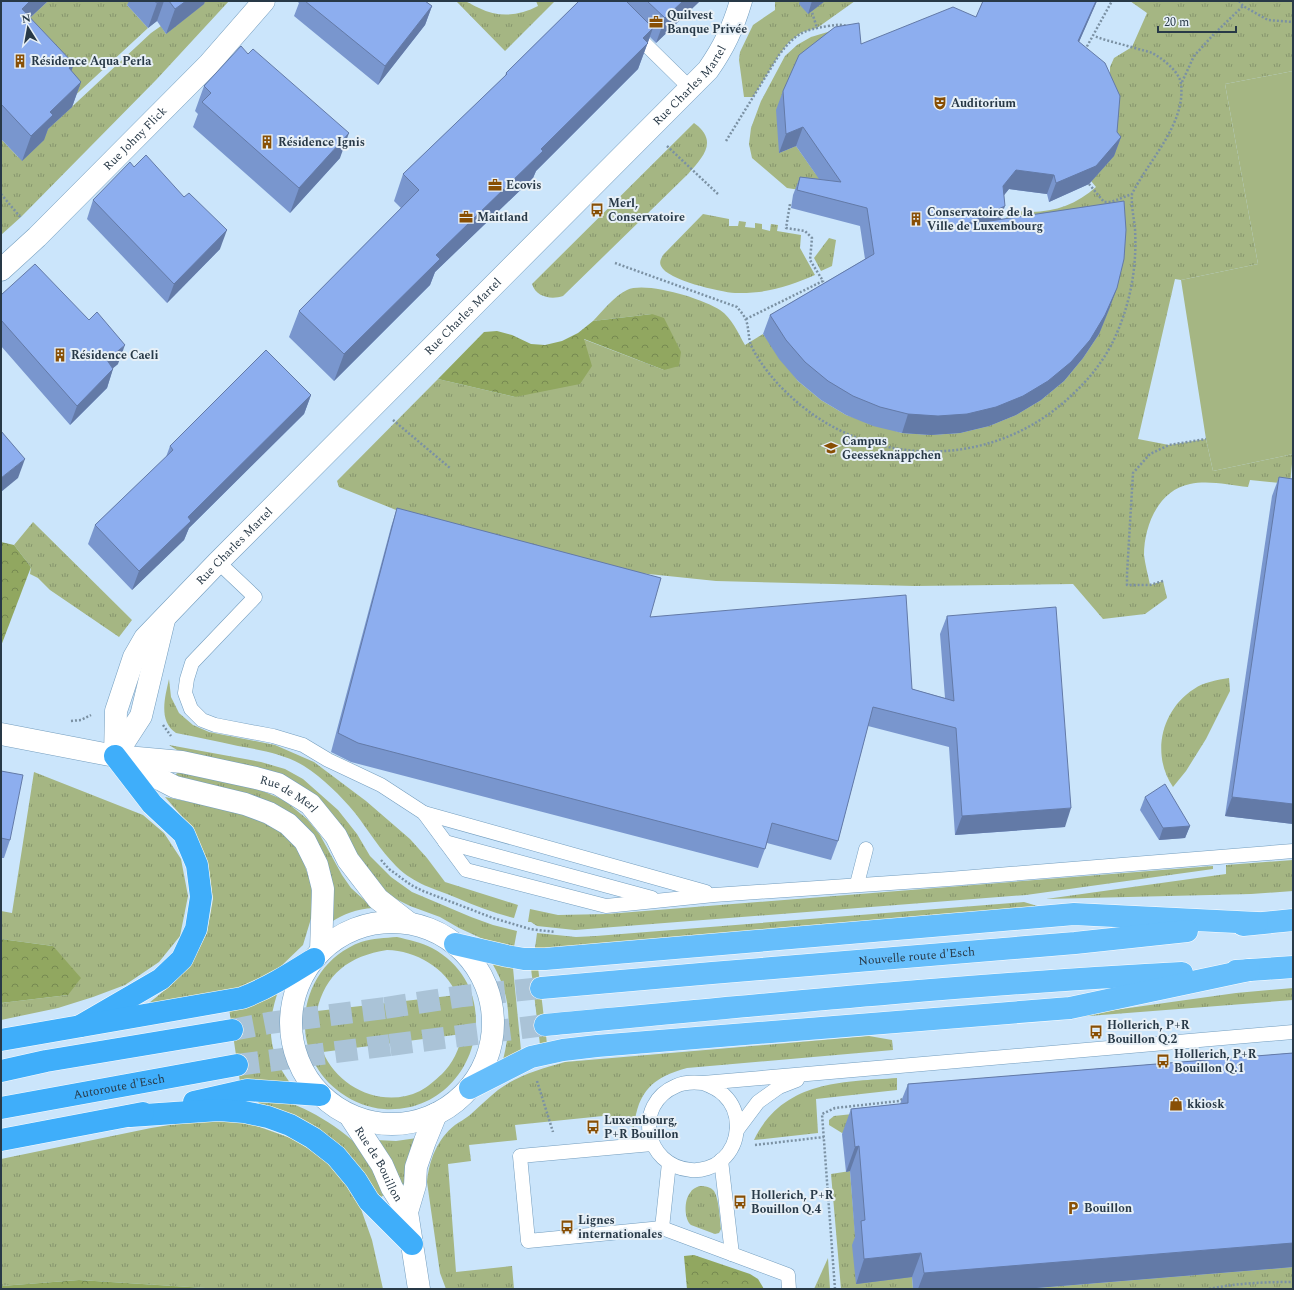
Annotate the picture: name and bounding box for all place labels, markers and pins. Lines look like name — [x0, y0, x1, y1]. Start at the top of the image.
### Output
place label: Quilvest Banque Privée — [667, 6, 747, 39]
office icon: Quilvest Banque Privée — [648, 14, 664, 30]
place label: Résidence Aqua Perla — [31, 52, 152, 71]
building icon: Résidence Aqua Perla — [12, 53, 28, 69]
place label: Auditorium — [951, 94, 1016, 113]
theatre icon: Auditorium — [932, 95, 948, 111]
place label: Résidence Ignis — [278, 133, 365, 152]
building icon: Résidence Ignis — [259, 134, 275, 150]
place label: Ecovis — [506, 176, 542, 195]
office icon: Ecovis — [487, 177, 503, 193]
place label: Merl, Conservatoire — [608, 194, 685, 227]
bus stop icon: Merl, Conservatoire — [589, 202, 605, 218]
place label: Conservatoire de la Ville de Luxembourg — [927, 203, 1043, 236]
place label: Maitland — [477, 208, 528, 227]
office icon: Maitland — [458, 209, 474, 225]
building icon: Conservatoire de la Ville de Luxembourg — [908, 211, 924, 227]
place label: Résidence Caeli — [71, 346, 158, 365]
building icon: Résidence Caeli — [52, 347, 68, 363]
place label: Campus Geesseknäppchen — [842, 432, 942, 465]
school or university icon: Campus Geesseknäppchen — [823, 440, 839, 456]
place label: Hollerich, P+R Bouillon Q.2 — [1107, 1016, 1190, 1049]
bus stop icon: Hollerich, P+R Bouillon Q.2 — [1088, 1024, 1104, 1040]
place label: Hollerich, P+R Bouillon Q.1 — [1174, 1045, 1257, 1078]
bus stop icon: Hollerich, P+R Bouillon Q.1 — [1155, 1053, 1171, 1069]
place label: kkiosk — [1187, 1095, 1225, 1114]
shop icon: kkiosk — [1168, 1096, 1184, 1112]
place label: Luxembourg, P+R Bouillon — [604, 1111, 679, 1144]
bus stop icon: Luxembourg, P+R Bouillon — [585, 1119, 601, 1135]
place label: Hollerich, P+R Bouillon Q.4 — [751, 1186, 834, 1219]
bus stop icon: Hollerich, P+R Bouillon Q.4 — [732, 1194, 748, 1210]
place label: Bouillon — [1084, 1199, 1133, 1218]
parking icon: Bouillon — [1065, 1200, 1081, 1216]
place label: Lignes internationales — [578, 1211, 662, 1244]
bus stop icon: Lignes internationales — [559, 1219, 575, 1235]

